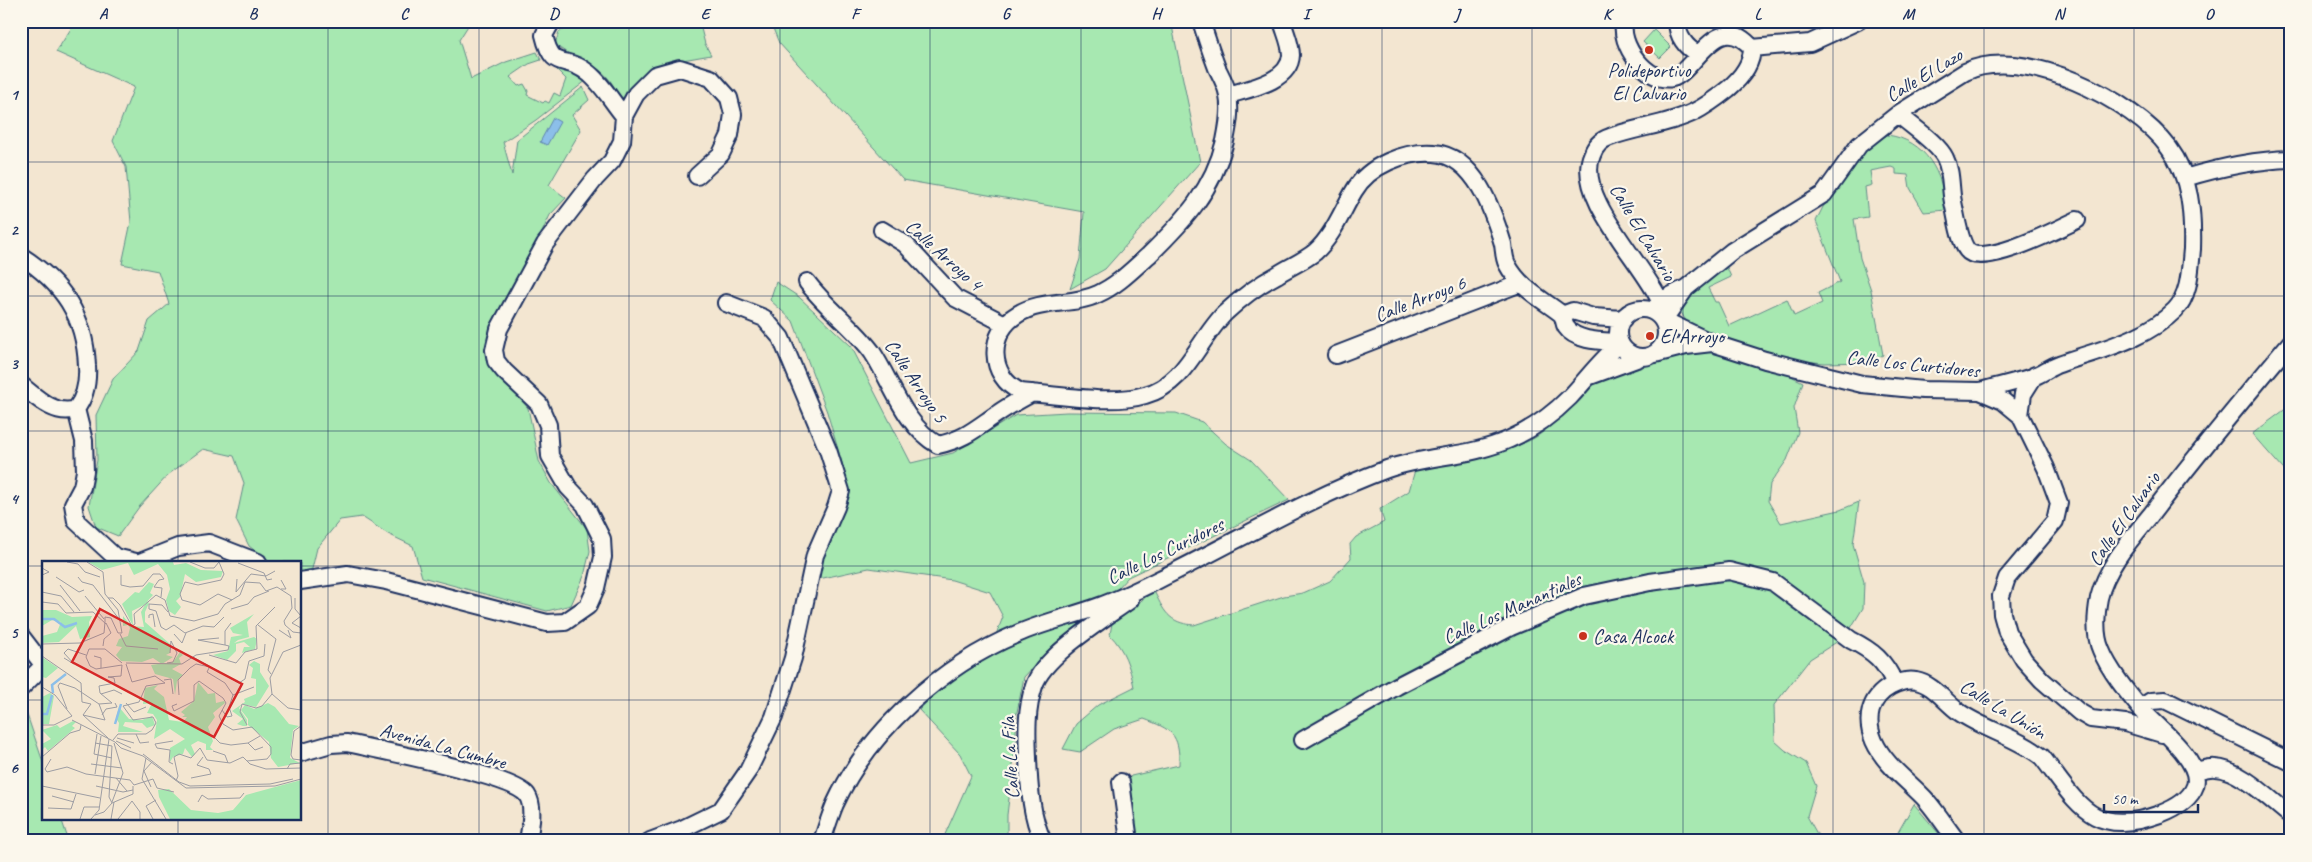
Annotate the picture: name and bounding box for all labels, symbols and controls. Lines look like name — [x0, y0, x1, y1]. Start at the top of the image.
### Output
text: A — [99, 4, 109, 24]
text: B — [249, 4, 259, 24]
text: C — [400, 4, 410, 24]
text: D — [549, 4, 560, 24]
text: E — [701, 4, 712, 24]
text: F — [851, 4, 862, 24]
text: G — [1002, 4, 1012, 24]
text: H — [1151, 4, 1163, 24]
text: I — [1303, 4, 1313, 24]
text: J — [1453, 4, 1462, 24]
text: K — [1603, 4, 1615, 24]
text: L — [1755, 4, 1763, 24]
text: M — [1902, 4, 1916, 24]
text: N — [2054, 4, 2067, 24]
text: O — [2205, 4, 2215, 24]
street label: Calle El Lazo — [1881, 42, 1968, 108]
marker: Polideportivo El Calvario — [1643, 44, 1655, 56]
place label: Polideportivo El Calvario — [1607, 58, 1691, 106]
text: 1 — [10, 85, 19, 105]
street label: Calle El Calvario — [1604, 179, 1682, 286]
street label: Calle Arroyo 4 — [900, 214, 989, 298]
text: 2 — [10, 220, 19, 240]
street label: Calle Arroyo 6 — [1371, 270, 1470, 328]
place label: El Arroyo — [1660, 324, 1726, 349]
marker: El Arroyo — [1644, 330, 1656, 342]
street label: Calle Arroyo 5 — [879, 334, 954, 428]
street label: Calle Los Curtidores — [1845, 345, 1983, 384]
text: 3 — [10, 354, 19, 374]
street label: Calle El Calvario — [2082, 466, 2166, 571]
text: 4 — [10, 489, 19, 509]
street label: Calle Los Curidores — [1102, 511, 1229, 590]
inset map — [42, 561, 301, 820]
street label: Calle Los Manantiales — [1439, 565, 1587, 650]
text: 5 — [11, 623, 20, 643]
place label: Casa Alcock — [1593, 624, 1675, 649]
marker: Casa Alcock — [1577, 630, 1589, 642]
street label: Calle La Unión — [1955, 673, 2052, 745]
street label: Calle La Fila — [995, 714, 1025, 800]
street label: Avenida La Cumbre — [377, 717, 510, 775]
text: 6 — [10, 758, 19, 778]
scale bar — [2104, 782, 2198, 814]
text: 50 m — [2112, 790, 2139, 809]

